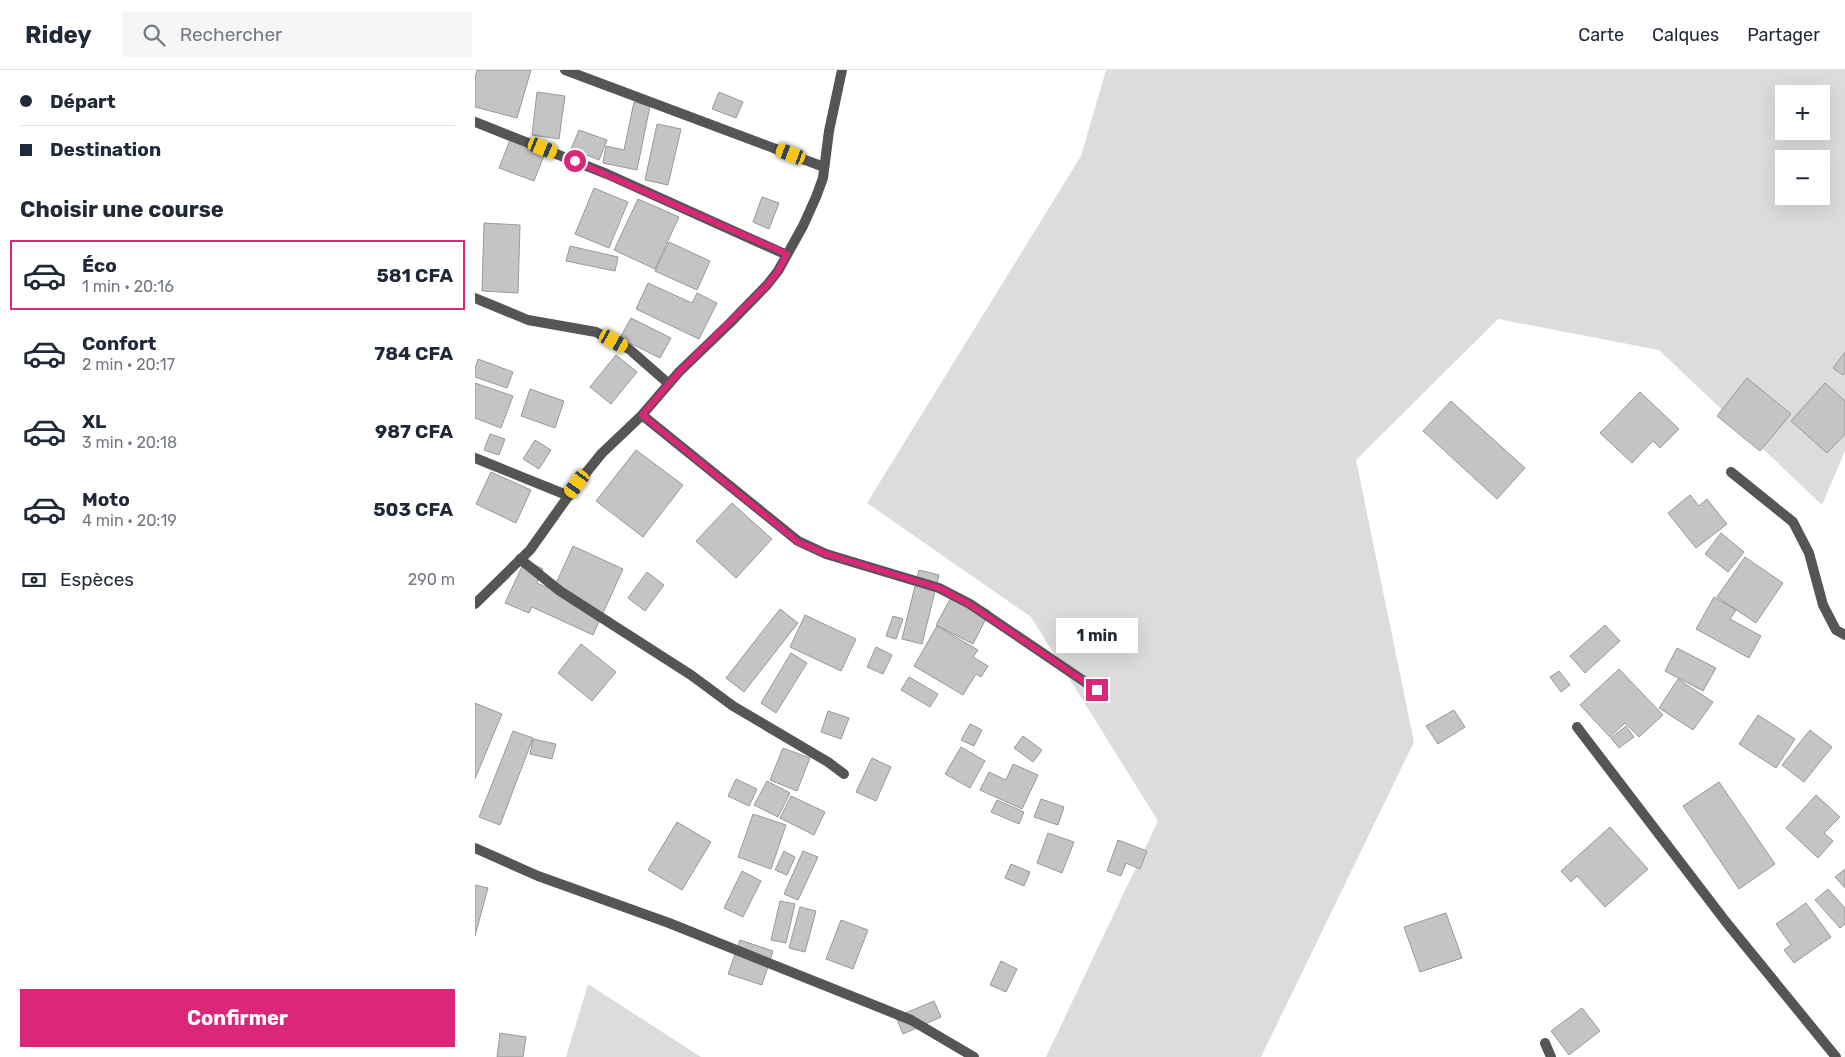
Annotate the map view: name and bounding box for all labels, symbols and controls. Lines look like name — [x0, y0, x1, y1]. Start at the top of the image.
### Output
search box — [122, 12, 472, 57]
text: Ridey — [25, 21, 92, 49]
icon: search — [140, 21, 168, 49]
text: Rechercher — [180, 23, 282, 46]
text: Carte — [1578, 24, 1624, 46]
text: Calques — [1652, 24, 1719, 46]
text: Partager — [1747, 24, 1820, 46]
map controls — [1775, 85, 1830, 205]
button: + — [1775, 85, 1830, 140]
text: Départ — [50, 90, 116, 113]
car — [526, 135, 559, 161]
text: Destination — [50, 138, 161, 161]
car — [774, 142, 807, 166]
route start — [564, 150, 586, 172]
button: − — [1775, 150, 1830, 205]
text: Choisir une course — [20, 196, 224, 223]
icon: car — [22, 253, 67, 298]
text: Éco — [82, 254, 117, 277]
text: 581 CFA — [376, 264, 453, 287]
text: 1 min · 20:16 — [82, 277, 174, 296]
car — [597, 327, 630, 355]
icon: car — [22, 331, 67, 376]
text: Confort — [82, 332, 156, 355]
text: 784 CFA — [374, 342, 453, 365]
text: 2 min · 20:17 — [82, 355, 175, 374]
icon: car — [22, 409, 67, 454]
text: XL — [82, 410, 106, 433]
text: 987 CFA — [375, 420, 453, 443]
text: 3 min · 20:18 — [82, 433, 177, 452]
car — [562, 467, 591, 501]
icon: car — [22, 487, 67, 532]
text: Moto — [82, 488, 130, 511]
text: 503 CFA — [373, 498, 453, 521]
text: 4 min · 20:19 — [82, 511, 177, 530]
icon: cash — [20, 566, 48, 594]
text: Espèces — [60, 568, 134, 591]
text: 290 m — [408, 570, 455, 589]
callout: 1 min — [1056, 618, 1138, 652]
text: 1 min — [1077, 626, 1117, 645]
route end — [1086, 679, 1108, 701]
button: Confirmer — [20, 989, 455, 1047]

